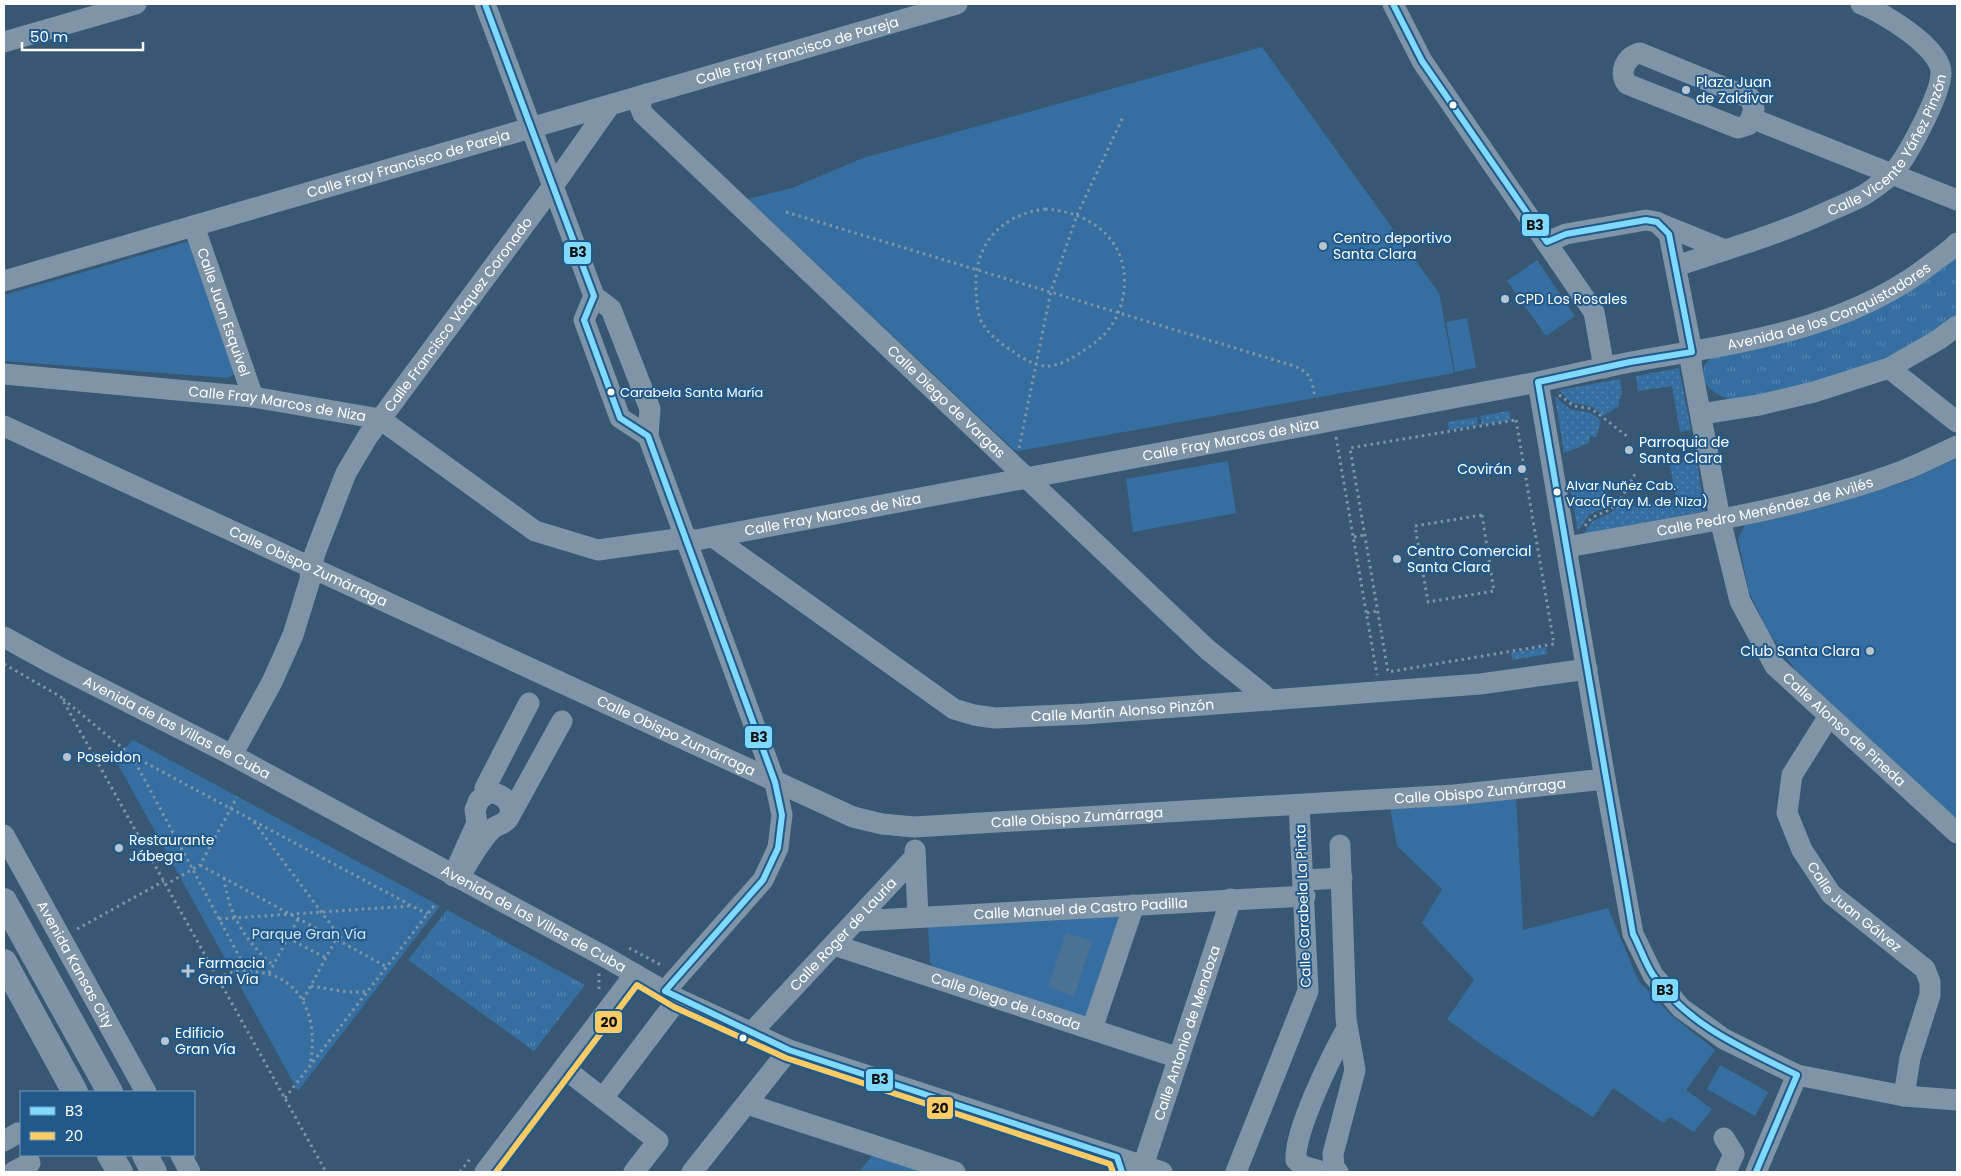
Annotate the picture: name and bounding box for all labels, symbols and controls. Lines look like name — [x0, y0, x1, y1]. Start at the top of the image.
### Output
street label: Calle Fray Francisco de Pareja — [693, 11, 901, 89]
scale bar — [22, 20, 144, 52]
text: 50 m — [30, 26, 68, 47]
place label: Plaza Juan de Zaldívar — [1696, 72, 1774, 108]
street label: Calle Vicente Yáñez Pinzón — [1824, 72, 1951, 221]
marker: Plaza Juan de Zaldívar — [1680, 84, 1692, 96]
unlabelled marker — [1448, 100, 1458, 110]
street label: Calle Fray Francisco de Pareja — [304, 125, 512, 202]
street label: Calle Francisco Váquez Coronado — [379, 213, 537, 416]
line badge: B3 — [1521, 213, 1550, 237]
text: B3 — [1526, 215, 1544, 235]
place label: Centro deportivo Santa Clara — [1333, 228, 1452, 264]
marker: Centro deportivo Santa Clara — [1317, 240, 1329, 252]
line badge: B3 — [563, 241, 592, 265]
text: B3 — [569, 242, 587, 262]
street label: Calle Juan Esquivel — [192, 245, 255, 379]
street label: Avenida de los Conquistadores — [1725, 258, 1935, 355]
place label: CPD Los Rosales — [1515, 289, 1627, 309]
marker: CPD Los Rosales — [1499, 293, 1511, 305]
street label: Calle Diego de Vargas — [883, 341, 1010, 463]
street label: Calle Fray Marcos de Niza — [188, 381, 368, 426]
place label: Carabela Santa María — [620, 383, 763, 402]
marker: Carabela Santa María — [606, 387, 616, 397]
street label: Calle Fray Marcos de Niza — [1141, 413, 1321, 466]
place label: Parroquia de Santa Clara — [1639, 432, 1730, 468]
marker: Parroquia de Santa Clara — [1623, 444, 1635, 456]
place label: Covirán — [1457, 459, 1512, 479]
marker: Covirán — [1516, 463, 1528, 475]
street label: Calle Pedro Menéndez de Avilés — [1655, 472, 1876, 541]
place label: Alvar Nuñez Cab. Vaca(Fray M. de Niza) — [1566, 476, 1708, 511]
marker: Alvar Nuñez Cab. Vaca(Fray M. de Niza) — [1552, 487, 1562, 497]
street label: Calle Fray Marcos de Niza — [743, 488, 923, 541]
street label: Calle Obispo Zumárraga — [226, 521, 391, 611]
place label: Centro Comercial Santa Clara — [1407, 541, 1531, 577]
marker: Centro Comercial Santa Clara — [1391, 553, 1403, 565]
place label: Club Santa Clara — [1740, 641, 1860, 661]
marker: Club Santa Clara — [1864, 645, 1876, 657]
street label: Calle Alonso de Pineda — [1778, 668, 1910, 791]
street label: Avenida de las Villas de Cuba — [80, 671, 274, 784]
street label: Calle Obispo Zumárraga — [594, 690, 759, 781]
street label: Calle Martín Alonso Pinzón — [1031, 694, 1215, 726]
line badge: B3 — [744, 725, 773, 749]
text: B3 — [750, 727, 768, 747]
place label: Poseidon — [77, 747, 141, 767]
marker: Poseidon — [61, 751, 73, 763]
street label: Calle Obispo Zumárraga — [1394, 773, 1567, 809]
street label: Calle Obispo Zumárraga — [990, 802, 1164, 832]
street label: Calle Carabela La Pinta — [1290, 824, 1316, 988]
place label: Restaurante Jábega — [129, 830, 215, 866]
marker: Restaurante Jábega — [113, 842, 125, 854]
street label: Calle Juan Gálvez — [1802, 858, 1906, 957]
street label: Avenida de las Villas de Cuba — [438, 860, 630, 977]
street label: Calle Roger de Lauria — [785, 873, 901, 995]
street label: Calle Manuel de Castro Padilla — [973, 893, 1188, 924]
street label: Avenida Kansas City — [32, 897, 119, 1032]
park label: Parque Gran Vía — [252, 924, 366, 944]
street label: Calle Antonio de Mendoza — [1149, 943, 1225, 1123]
place label: Farmacia Gran Vía — [198, 953, 265, 989]
marker: Farmacia Gran Vía — [182, 965, 194, 977]
street label: Calle Diego de Losada — [929, 967, 1083, 1035]
line badge: B3 — [1651, 978, 1679, 1002]
text: B3 — [1656, 980, 1674, 1000]
line badge: 20 — [594, 1010, 623, 1034]
text: 20 — [600, 1012, 618, 1032]
place label: Edificio Gran Vía — [175, 1023, 236, 1059]
unlabelled marker — [738, 1033, 748, 1043]
marker: Edificio Gran Vía — [159, 1035, 171, 1047]
line badge: B3 — [865, 1068, 894, 1092]
text: B3 — [871, 1069, 889, 1089]
legend — [20, 1091, 195, 1156]
line badge: 20 — [926, 1096, 954, 1120]
text: 20 — [931, 1098, 949, 1118]
text: B3 — [65, 1100, 83, 1121]
text: 20 — [65, 1125, 83, 1146]

